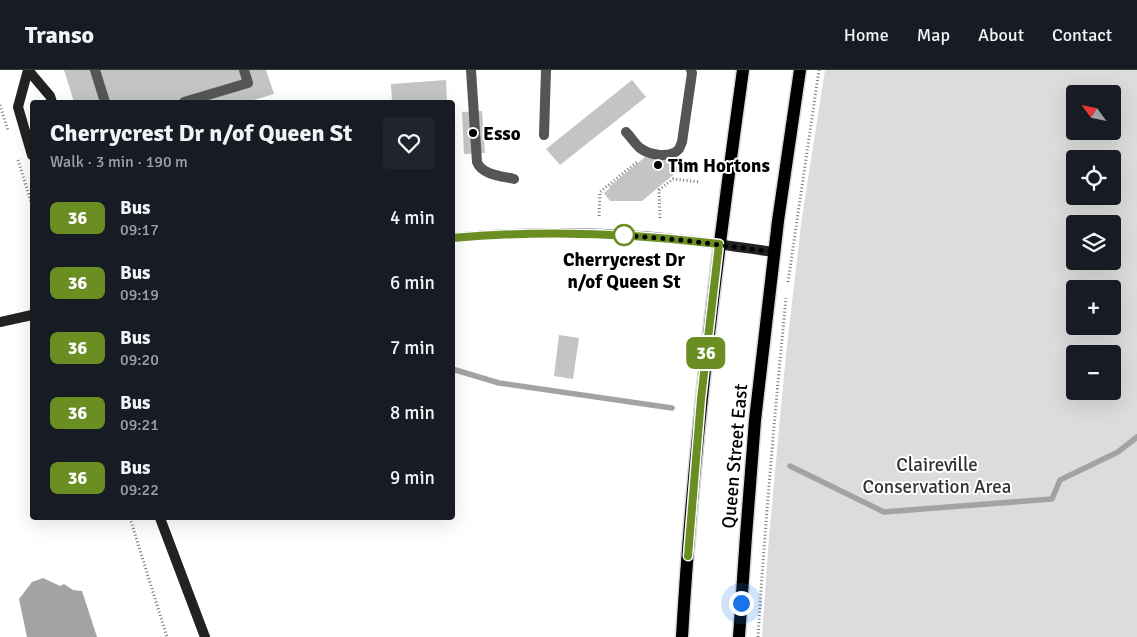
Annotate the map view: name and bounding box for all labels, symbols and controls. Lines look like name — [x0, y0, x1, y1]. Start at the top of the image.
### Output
text: Transo — [25, 20, 94, 50]
text: Home — [844, 24, 889, 46]
text: Map — [917, 24, 950, 46]
text: About — [978, 24, 1024, 46]
text: Contact — [1052, 24, 1112, 46]
north arrow — [1066, 85, 1121, 140]
map controls — [1066, 85, 1121, 400]
button: heart — [383, 117, 435, 169]
text: Cherrycrest Dr n/of Queen St — [50, 118, 352, 148]
place label: Esso — [483, 122, 521, 146]
marker: Esso — [467, 127, 479, 139]
button: locate — [1066, 150, 1121, 205]
text: Walk · 3 min · 190 m — [50, 152, 188, 172]
place label: Tim Hortons — [668, 154, 770, 178]
marker: Tim Hortons — [652, 159, 664, 171]
text: Bus — [120, 196, 151, 220]
text: 4 min — [390, 206, 435, 230]
text: 36 — [68, 207, 87, 229]
button: layers — [1066, 215, 1121, 270]
text: 09:17 — [120, 220, 159, 240]
marker: Cherrycrest Dr n/of Queen St — [613, 224, 635, 246]
place label: Cherrycrest Dr n/of Queen St — [563, 248, 685, 294]
text: Bus — [120, 261, 151, 285]
text: 6 min — [390, 271, 435, 295]
text: 36 — [68, 272, 87, 294]
button: + — [1066, 280, 1121, 335]
text: 09:19 — [120, 285, 159, 305]
text: Bus — [120, 326, 151, 350]
text: 7 min — [390, 336, 435, 360]
text: 36 — [68, 337, 87, 359]
line badge: 36 — [684, 337, 728, 369]
text: 36 — [696, 342, 716, 364]
button: − — [1066, 345, 1121, 400]
text: 09:20 — [120, 350, 159, 370]
street label: Queen Street East — [717, 382, 753, 529]
text: Bus — [120, 391, 151, 415]
text: 8 min — [390, 401, 435, 425]
text: 36 — [68, 402, 87, 424]
text: 09:21 — [120, 415, 159, 435]
park label: Claireville Conservation Area — [863, 453, 1011, 499]
text: Bus — [120, 456, 151, 480]
text: 9 min — [390, 466, 435, 490]
text: 36 — [68, 467, 87, 489]
text: 09:22 — [120, 480, 159, 500]
your location — [729, 591, 754, 616]

